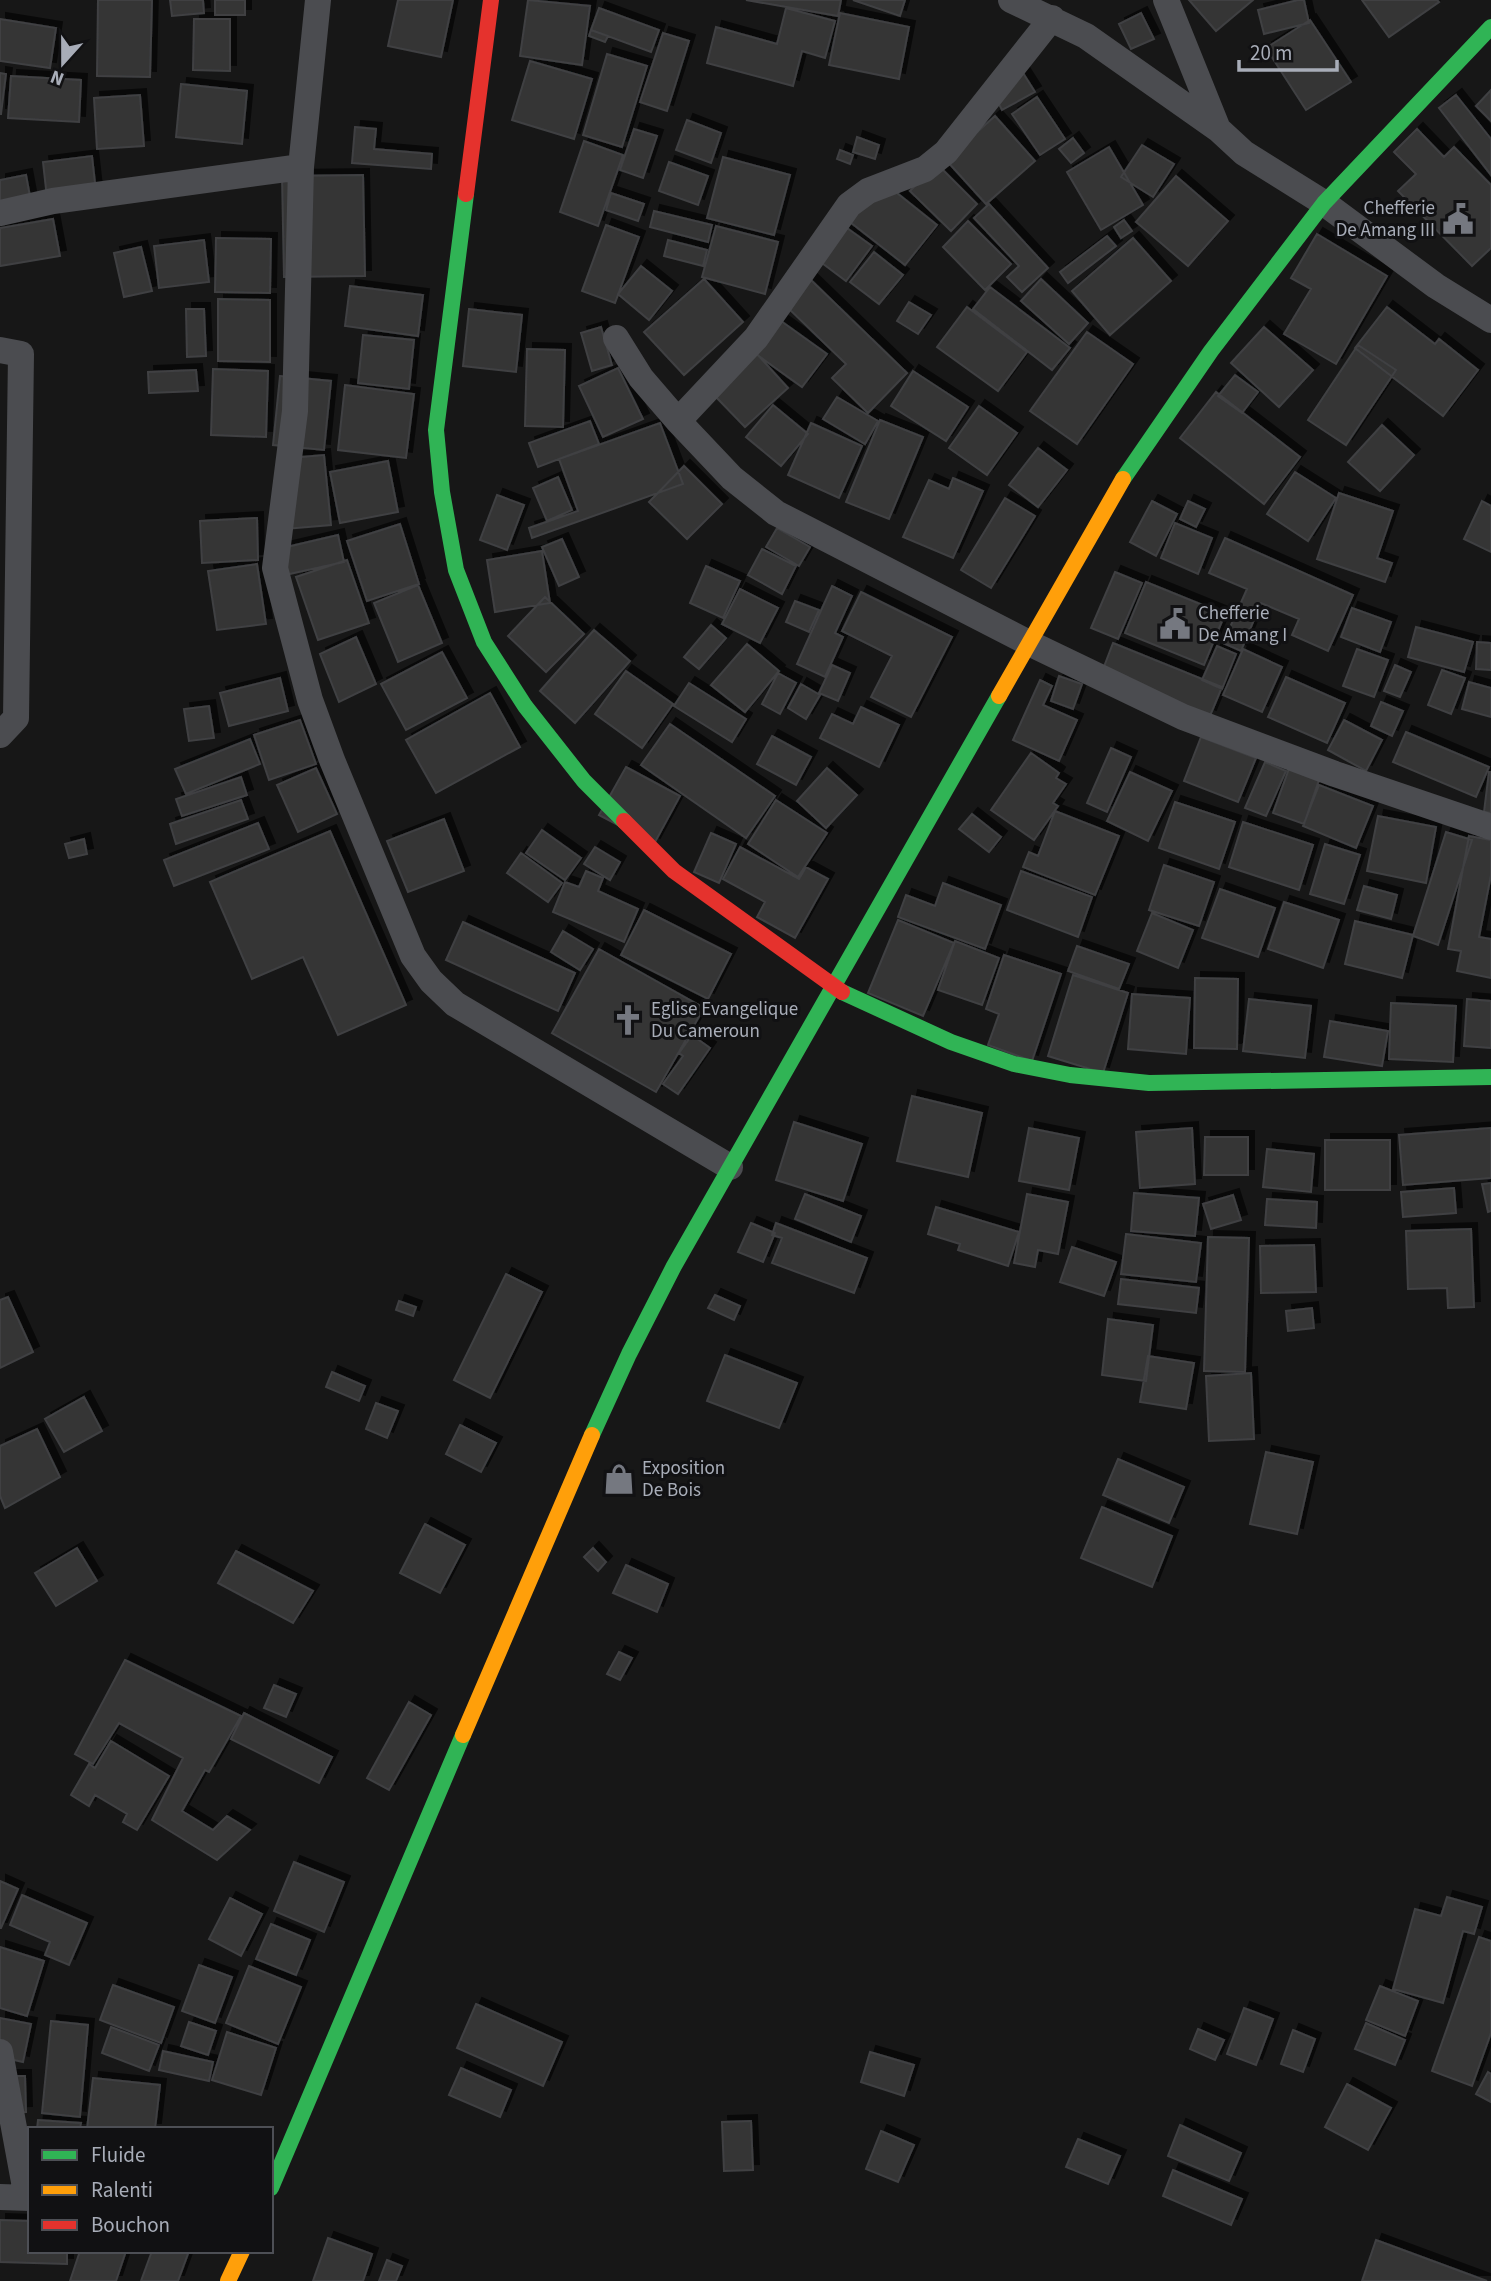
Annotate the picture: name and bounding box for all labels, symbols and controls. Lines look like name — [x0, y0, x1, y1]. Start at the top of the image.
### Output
north arrow — [28, 28, 98, 98]
scale bar — [1239, 28, 1337, 72]
text: 20 m — [1250, 38, 1292, 68]
text: N — [47, 63, 68, 92]
place label: Chefferie De Amang III — [1336, 195, 1435, 244]
public building icon: Chefferie De Amang III — [1441, 202, 1475, 236]
place label: Chefferie De Amang I — [1198, 600, 1287, 649]
public building icon: Chefferie De Amang I — [1158, 607, 1192, 641]
place label: Eglise Evangelique Du Cameroun — [651, 996, 798, 1045]
church icon: Eglise Evangelique Du Cameroun — [611, 1003, 645, 1037]
place label: Exposition De Bois — [642, 1455, 725, 1504]
shop icon: Exposition De Bois — [602, 1462, 636, 1496]
legend — [28, 2127, 273, 2253]
text: Fluide — [91, 2140, 145, 2170]
text: Ralenti — [91, 2175, 153, 2205]
text: Bouchon — [91, 2210, 170, 2240]

